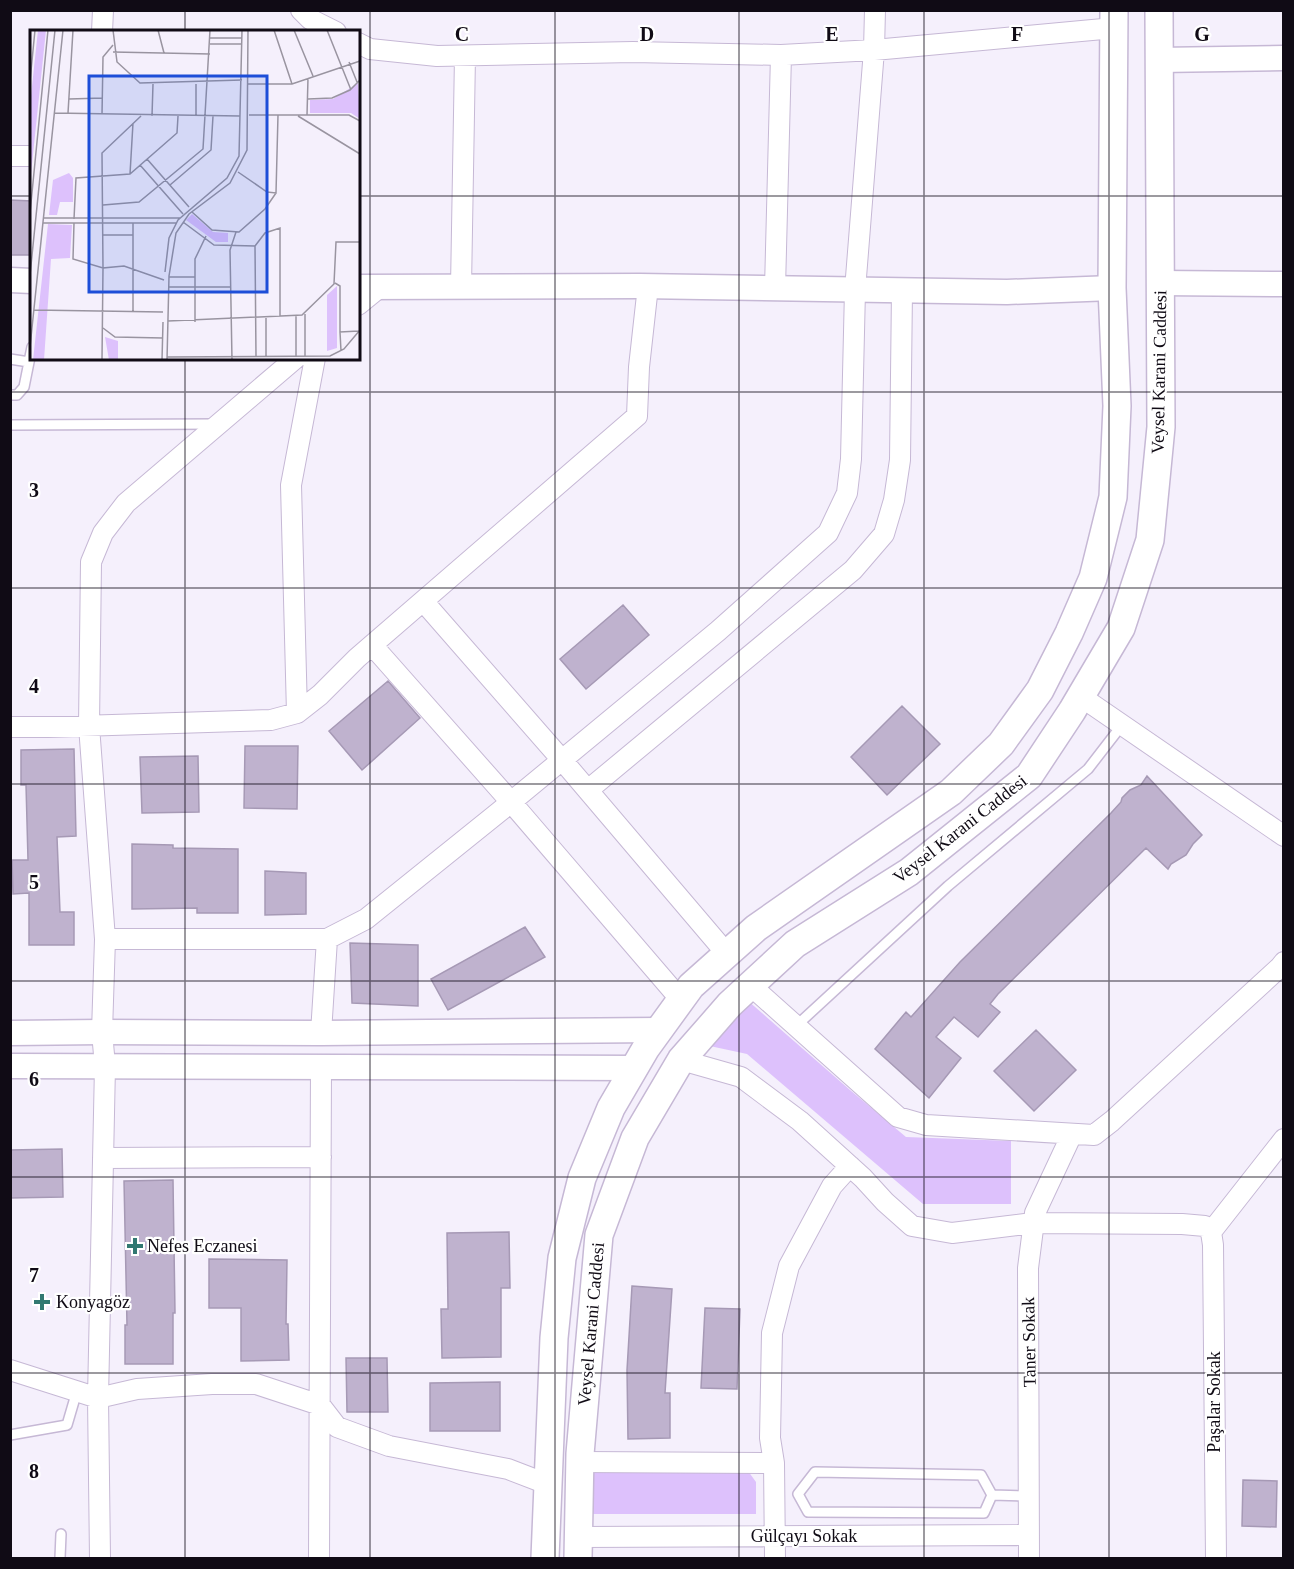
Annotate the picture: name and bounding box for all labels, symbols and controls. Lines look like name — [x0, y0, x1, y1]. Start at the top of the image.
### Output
text: C — [455, 23, 469, 45]
text: D — [640, 23, 654, 45]
text: E — [825, 23, 839, 45]
text: F — [1011, 23, 1023, 45]
text: G — [1194, 23, 1210, 45]
inset map — [30, 30, 360, 360]
street label: Veysel Karani Caddesi — [1148, 290, 1170, 454]
text: 3 — [29, 479, 39, 501]
text: 4 — [29, 675, 39, 697]
street label: Veysel Karani Caddesi — [889, 771, 1031, 887]
text: 5 — [29, 871, 39, 893]
text: 6 — [29, 1068, 39, 1090]
place label: Nefes Eczanesi — [147, 1236, 257, 1256]
marker: Nefes Eczanesi — [128, 1239, 142, 1253]
street label: Veysel Karani Caddesi — [574, 1241, 608, 1407]
text: 7 — [29, 1264, 39, 1286]
place label: Konyagöz — [56, 1292, 130, 1312]
marker: Konyagöz — [33, 1293, 51, 1311]
street label: Taner Sokak — [1018, 1297, 1040, 1387]
street label: Paşalar Sokak — [1204, 1351, 1224, 1453]
text: 8 — [29, 1460, 39, 1482]
street label: Gülçayı Sokak — [751, 1526, 857, 1546]

